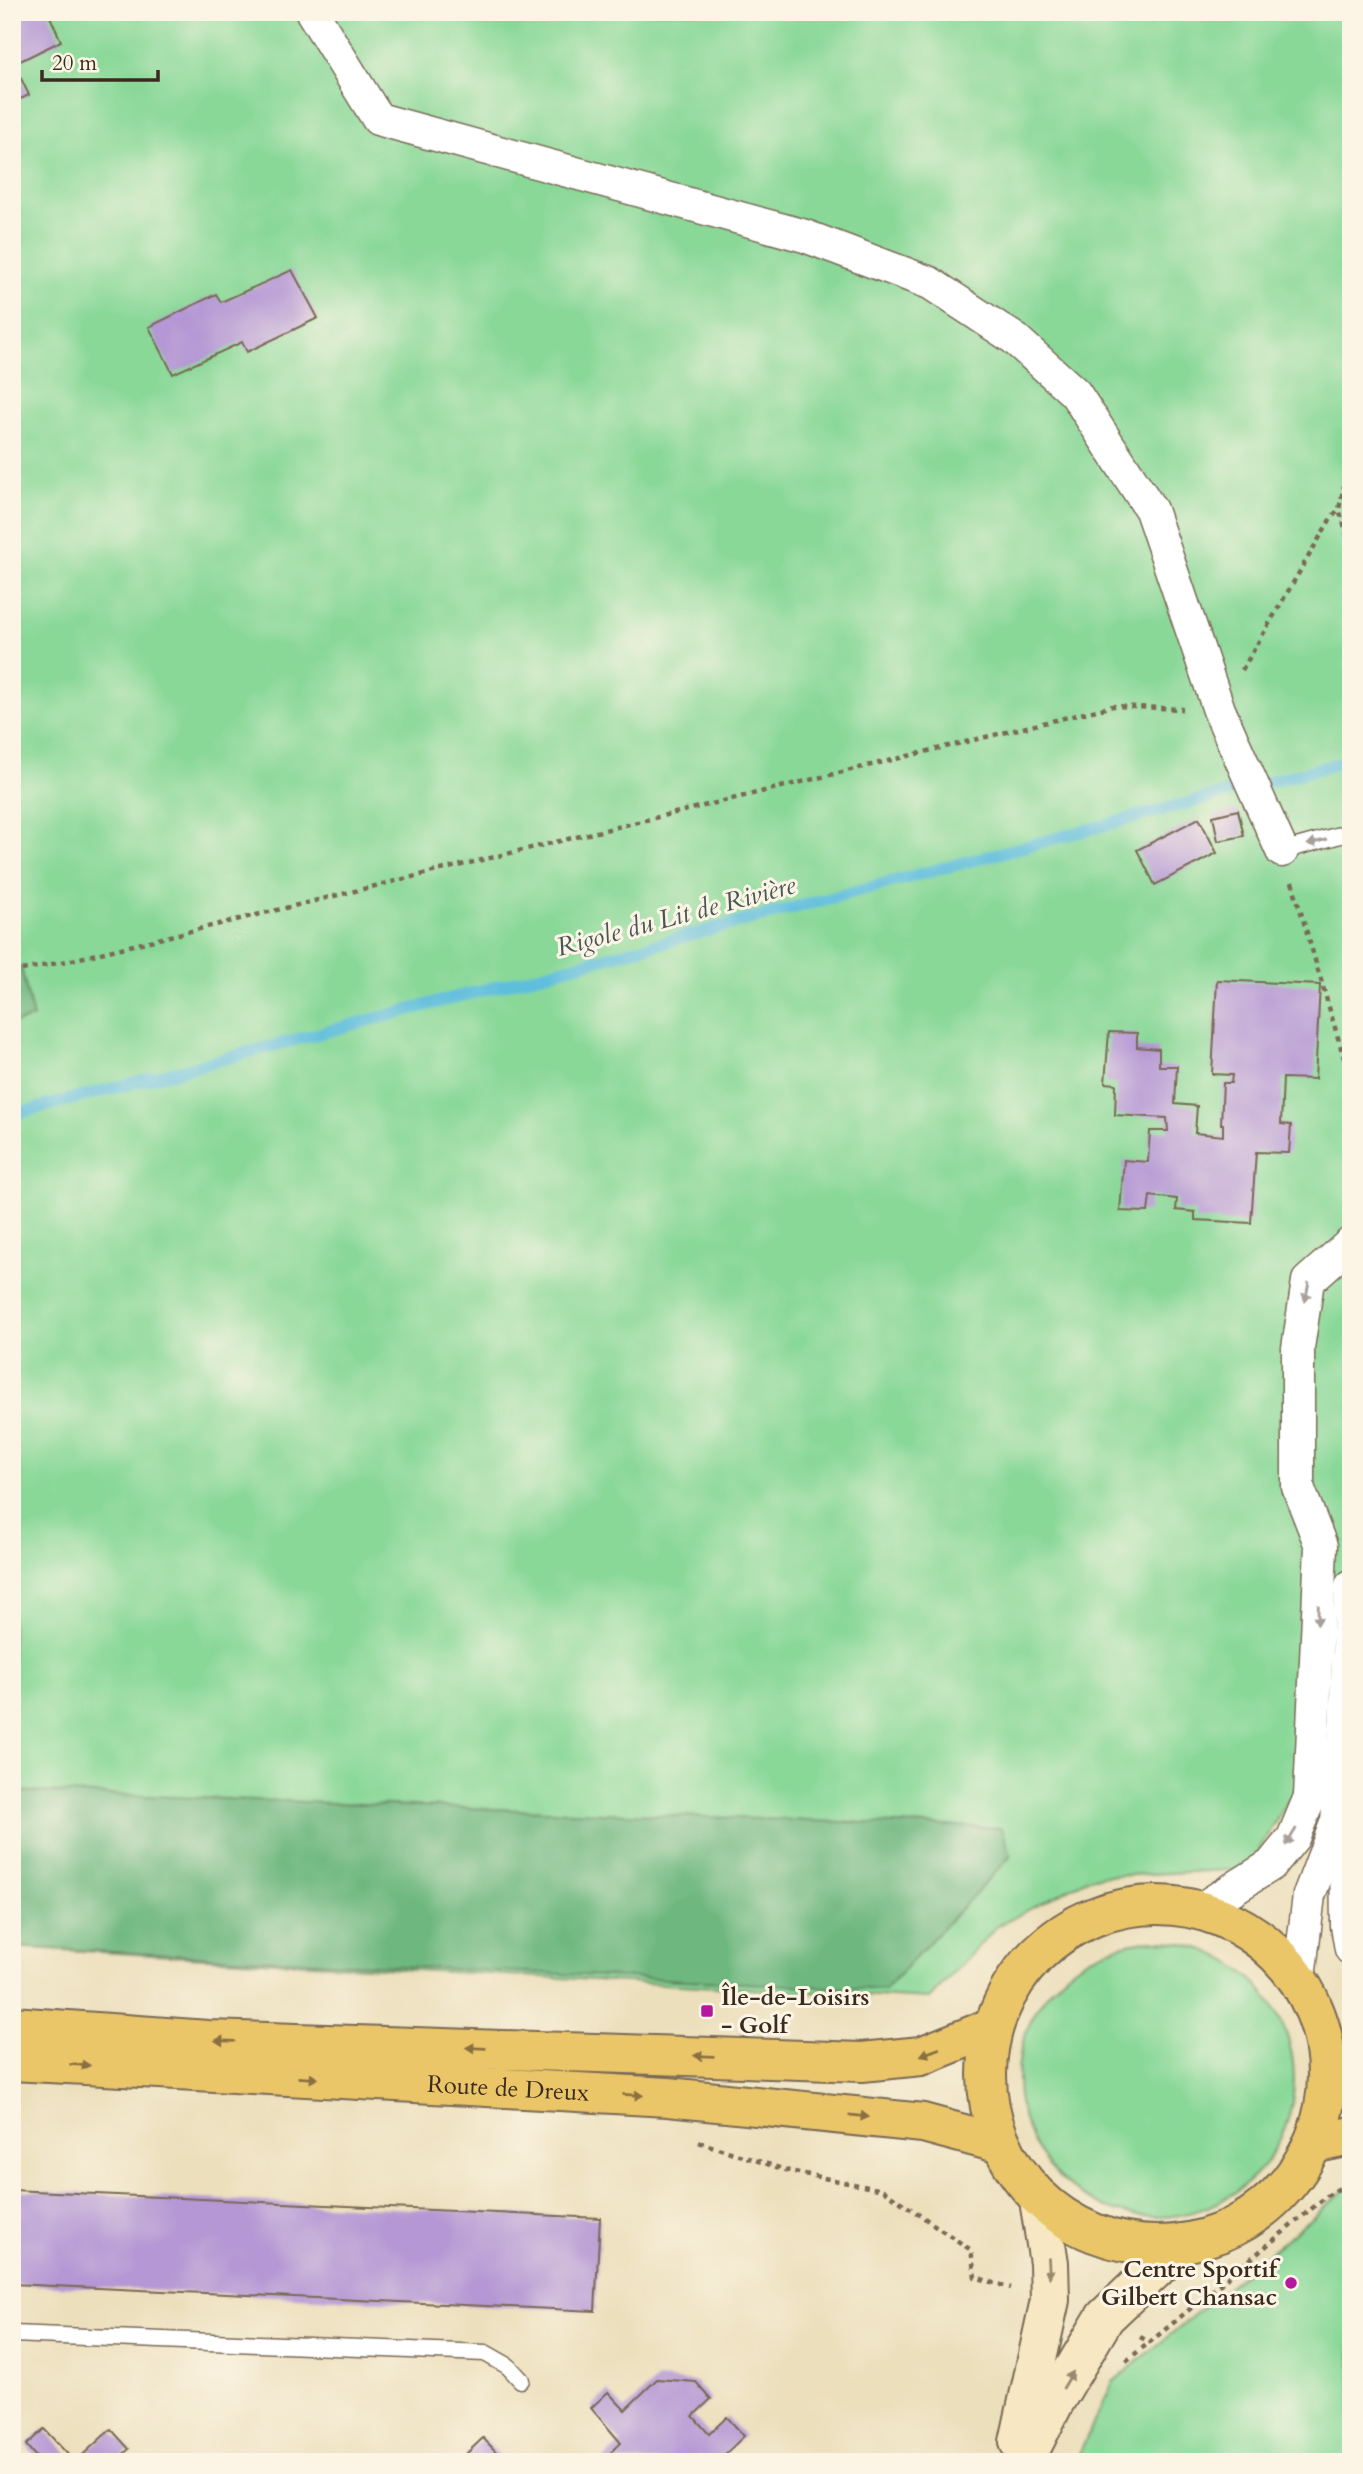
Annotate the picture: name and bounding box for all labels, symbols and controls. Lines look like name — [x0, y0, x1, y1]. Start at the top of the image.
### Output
scale bar — [42, 38, 158, 82]
text: 20 m — [52, 49, 97, 78]
one-way arrow — [1305, 837, 1327, 848]
water label: Rigole du Lit de Rivière — [553, 867, 800, 965]
one-way arrow — [1301, 1281, 1312, 1303]
one-way arrow — [1313, 1604, 1324, 1626]
one-way arrow — [1285, 1828, 1298, 1847]
place label: Île-de-Loisirs - Golf — [721, 1981, 869, 2042]
marker: Île-de-Loisirs - Golf — [699, 2003, 715, 2019]
one-way arrow — [213, 2035, 235, 2046]
one-way arrow — [465, 2043, 487, 2054]
one-way arrow — [919, 2046, 940, 2057]
one-way arrow — [693, 2050, 715, 2061]
one-way arrow — [70, 2060, 92, 2071]
street label: Route de Dreux — [426, 2067, 590, 2109]
one-way arrow — [297, 2072, 319, 2083]
one-way arrow — [622, 2090, 644, 2101]
one-way arrow — [848, 2111, 870, 2122]
place label: Centre Sportif Gilbert Chansac — [1101, 2253, 1281, 2314]
one-way arrow — [1043, 2257, 1054, 2279]
marker: Centre Sportif Gilbert Chansac — [1283, 2275, 1299, 2291]
one-way arrow — [1061, 2371, 1074, 2390]

